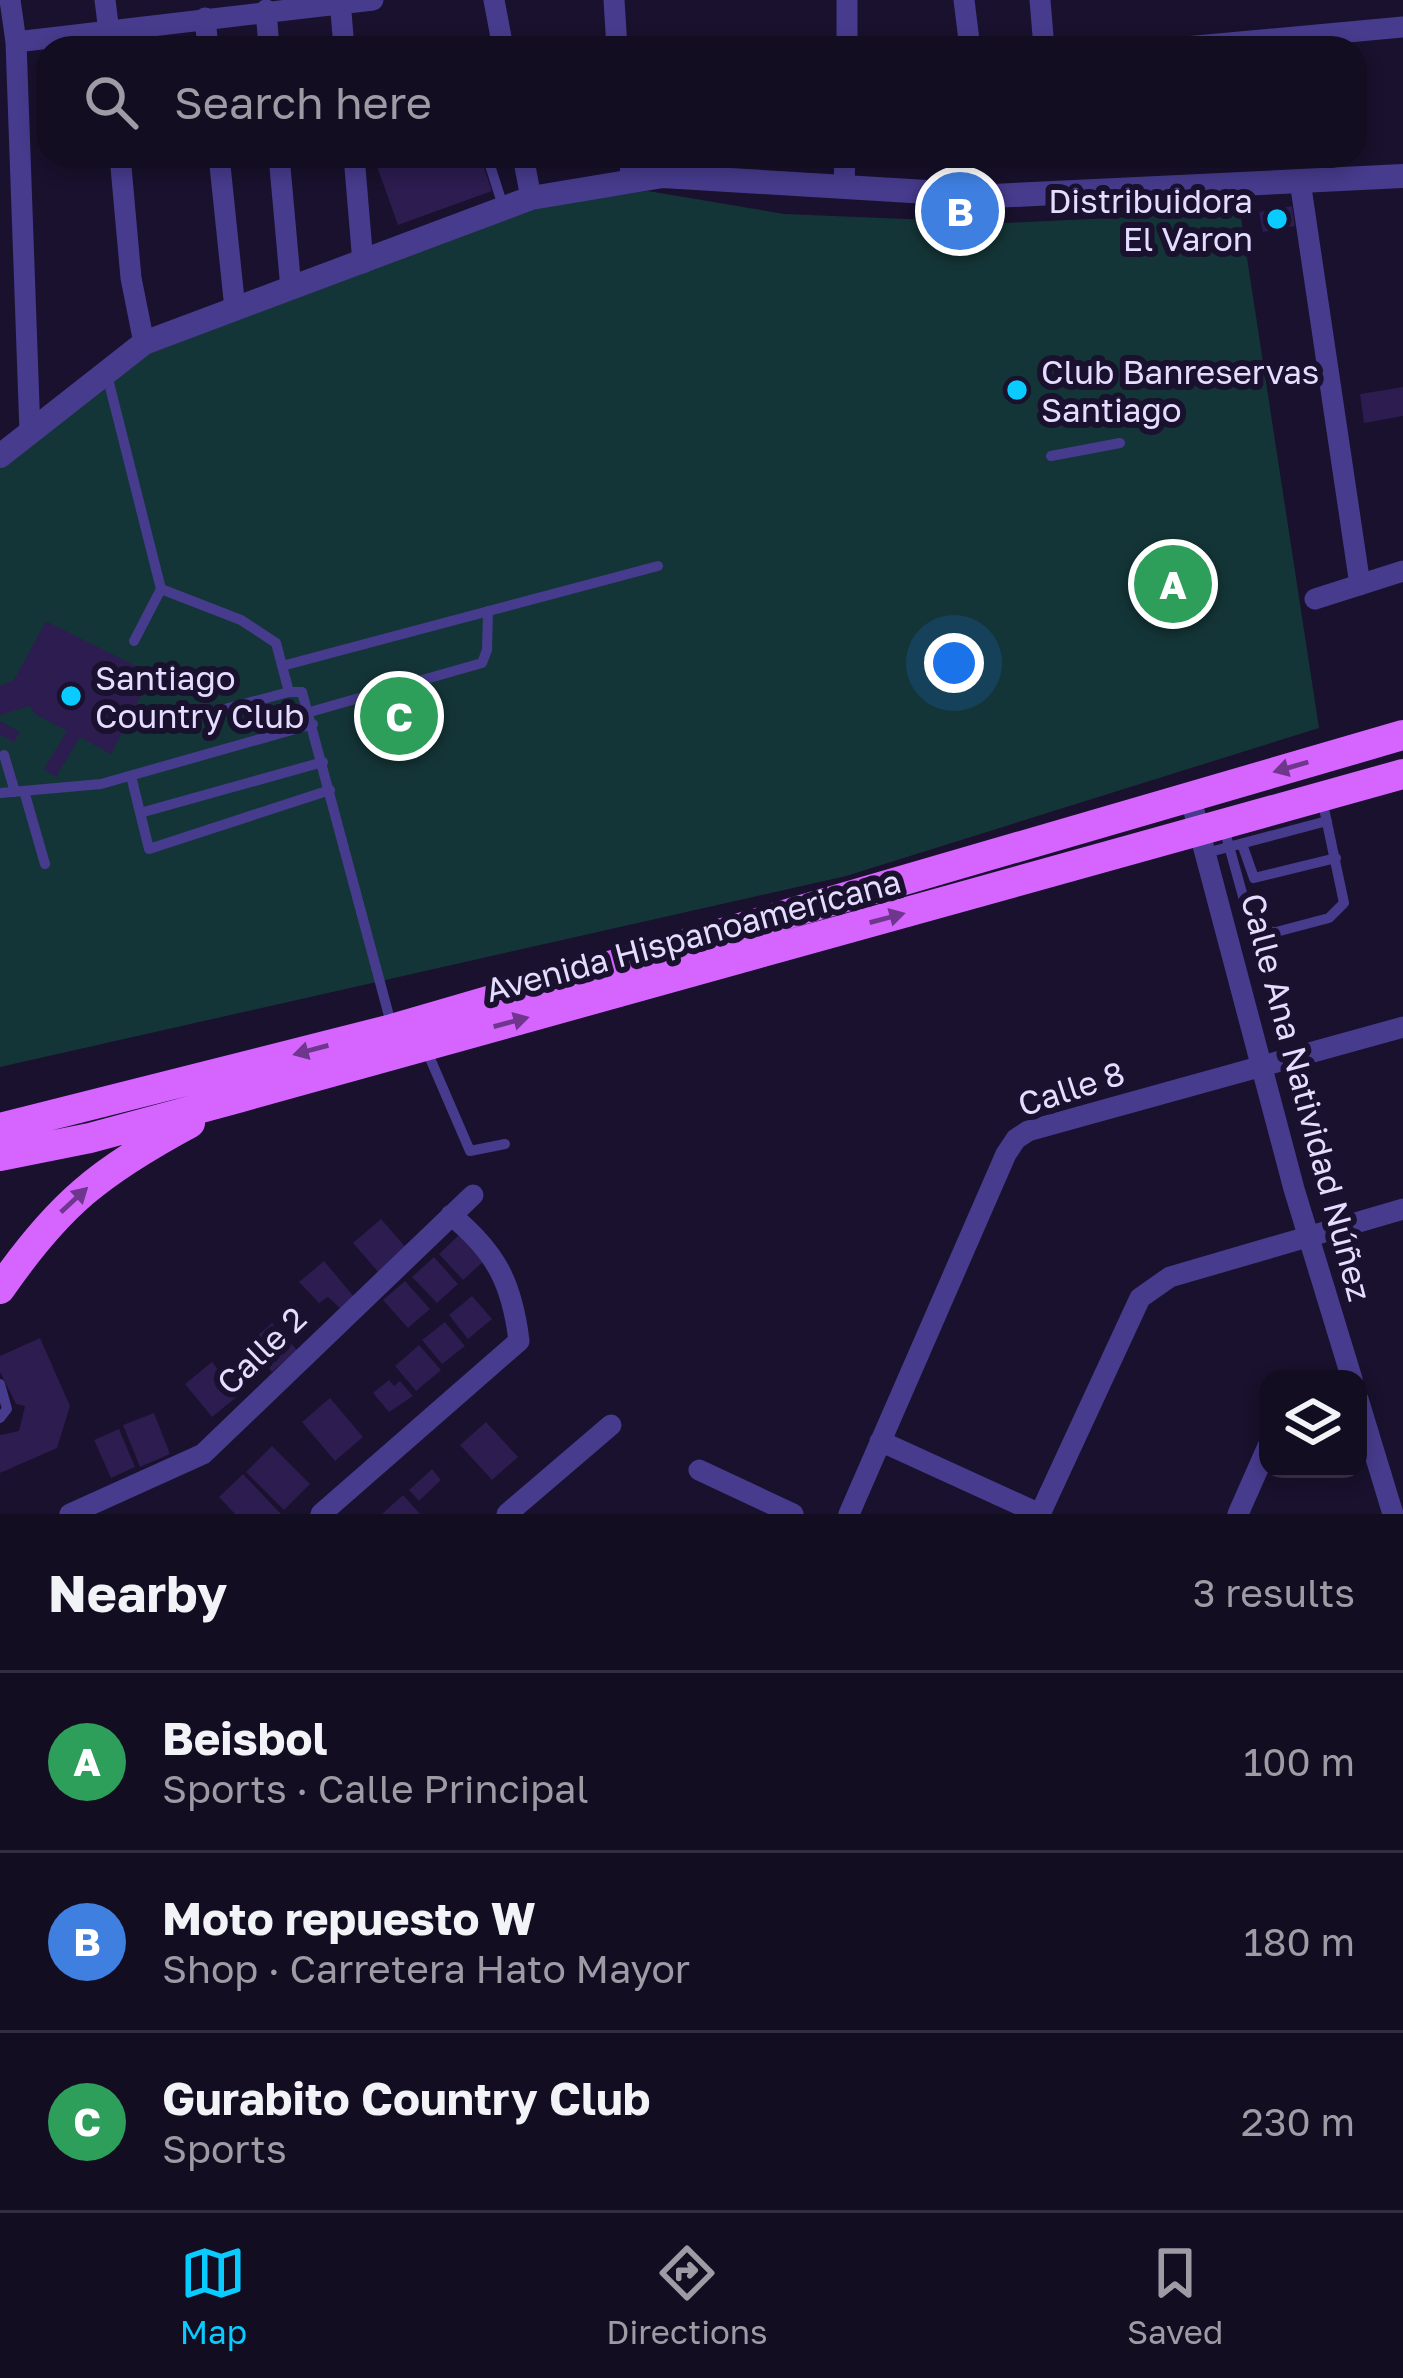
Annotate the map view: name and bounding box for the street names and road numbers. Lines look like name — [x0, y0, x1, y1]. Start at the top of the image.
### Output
street label: Avenida Hispanoamericana — [481, 861, 905, 1009]
street label: Calle Ana Natividad Núñez — [1234, 889, 1380, 1305]
street label: Calle 8 — [1013, 1053, 1129, 1123]
street label: Calle 2 — [208, 1298, 314, 1402]

